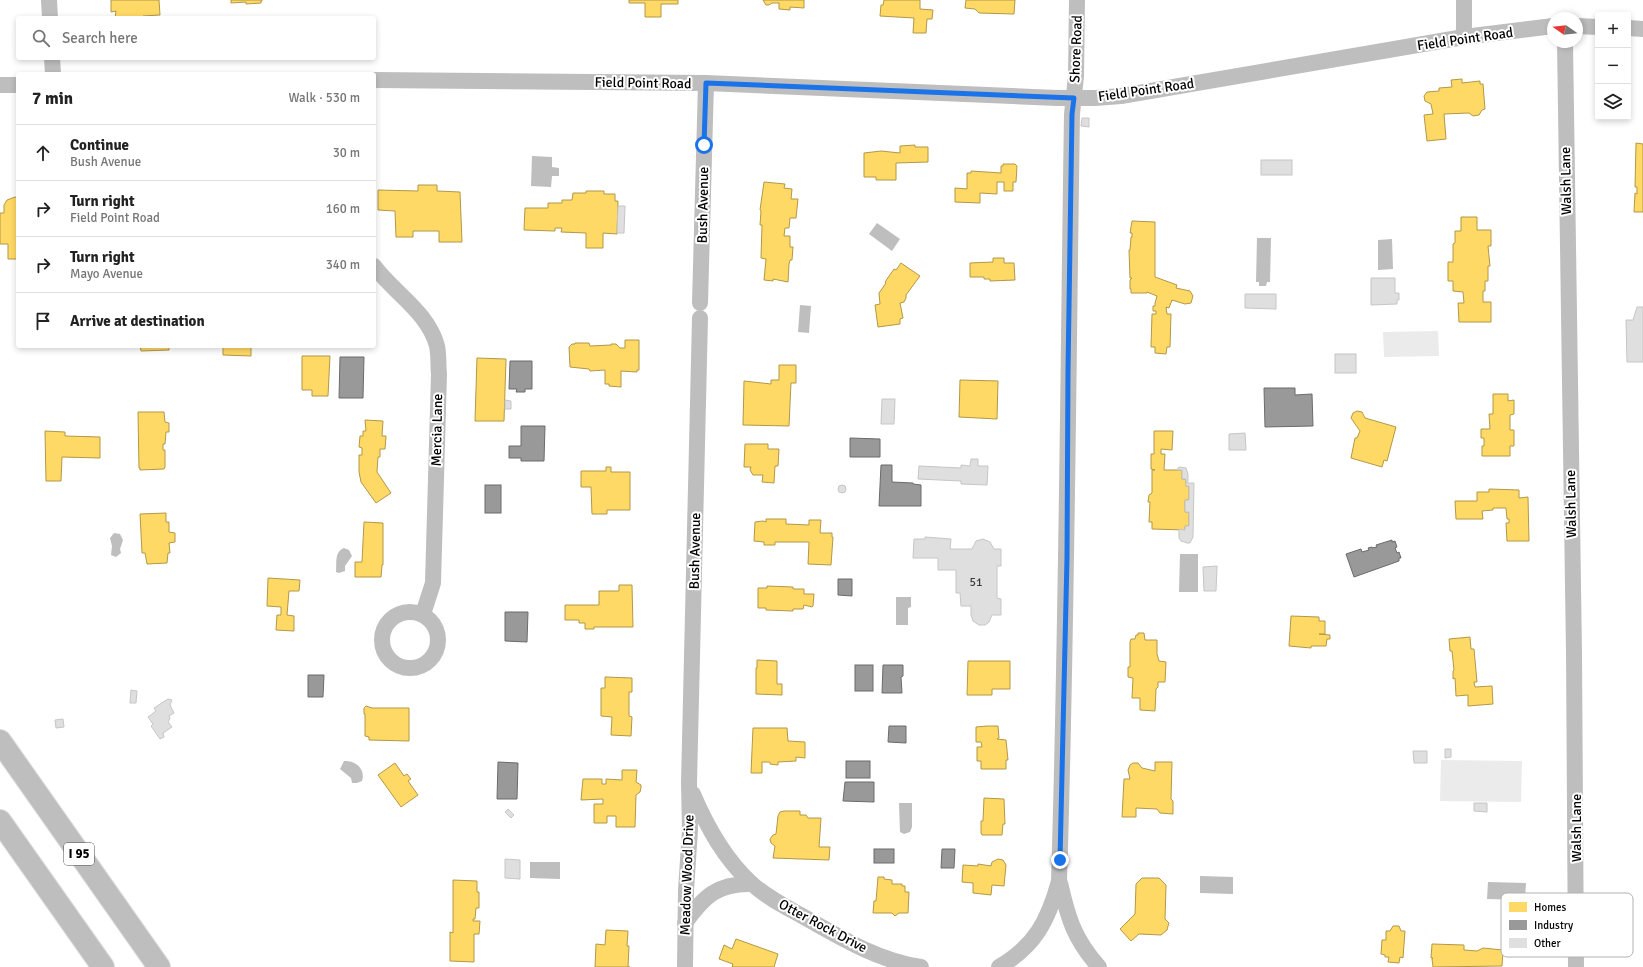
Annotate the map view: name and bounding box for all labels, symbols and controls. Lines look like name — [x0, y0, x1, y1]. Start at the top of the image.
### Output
north arrow — [1547, 12, 1583, 48]
map controls — [1595, 12, 1631, 120]
button: + — [1595, 12, 1631, 48]
street label: Shore Road — [1066, 15, 1086, 83]
search box — [16, 16, 376, 60]
street label: Field Point Road — [1416, 24, 1514, 54]
icon: search — [30, 27, 52, 49]
text: Search here — [62, 29, 138, 47]
button: − — [1595, 48, 1631, 84]
street label: Field Point Road — [594, 74, 692, 92]
street label: Field Point Road — [1097, 75, 1195, 105]
button: layers — [1595, 84, 1631, 120]
text: 7 min — [32, 88, 73, 109]
text: Walk · 530 m — [289, 90, 360, 106]
text: Continue — [70, 136, 129, 154]
route start — [695, 136, 713, 154]
icon: ahead — [32, 142, 54, 164]
text: 30 m — [333, 145, 360, 161]
street label: Walsh Lane — [1557, 147, 1575, 215]
text: Bush Avenue — [70, 154, 141, 170]
street label: Bush Avenue — [694, 166, 712, 244]
text: Turn right — [70, 192, 135, 210]
icon: right — [32, 198, 54, 220]
text: 160 m — [326, 201, 360, 217]
text: Field Point Road — [70, 210, 160, 226]
text: Turn right — [70, 248, 135, 266]
icon: right — [32, 254, 54, 276]
text: 340 m — [326, 257, 360, 273]
text: Mayo Avenue — [70, 266, 143, 282]
icon: arrive — [32, 310, 54, 332]
text: Arrive at destination — [70, 312, 205, 330]
street label: Mercia Lane — [428, 393, 446, 467]
street label: Walsh Lane — [1562, 470, 1580, 538]
street label: Bush Avenue — [686, 512, 704, 590]
house number: 51 — [970, 575, 982, 590]
street label: Walsh Lane — [1568, 794, 1585, 862]
street label: Meadow Wood Drive — [676, 814, 698, 936]
road number: I 95 — [64, 843, 94, 865]
route end — [1051, 851, 1069, 869]
legend — [1501, 893, 1633, 957]
street label: Otter Rock Drive — [776, 896, 870, 956]
text: Homes — [1534, 901, 1566, 914]
text: Industry — [1534, 919, 1574, 932]
text: Other — [1534, 937, 1561, 950]

